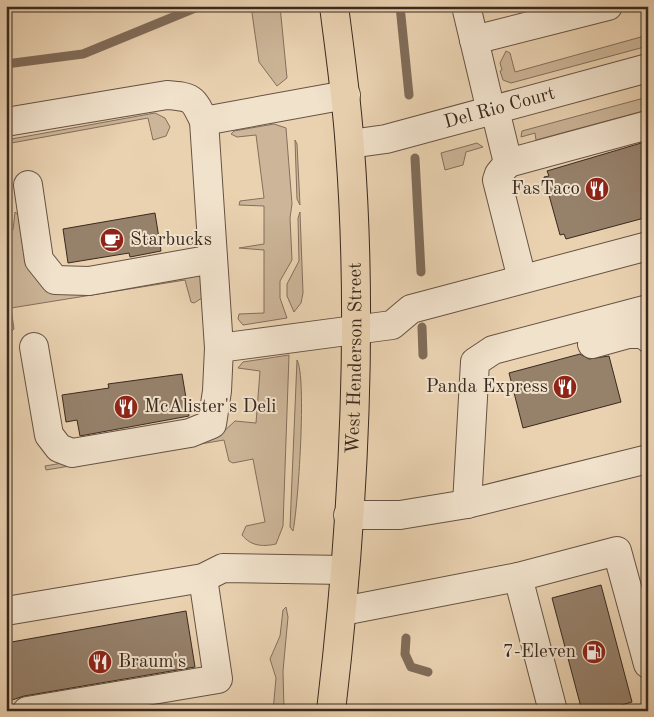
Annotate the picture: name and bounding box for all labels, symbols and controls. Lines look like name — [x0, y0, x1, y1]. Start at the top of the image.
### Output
street label: Del Rio Court — [442, 84, 557, 132]
restaurant icon: FasTaco — [584, 176, 610, 202]
place label: FasTaco — [511, 180, 580, 199]
cafe icon: Starbucks — [99, 227, 125, 253]
place label: Starbucks — [130, 231, 212, 250]
street label: West Henderson Street — [343, 262, 366, 454]
restaurant icon: Panda Express — [552, 374, 578, 400]
place label: Panda Express — [426, 378, 548, 397]
restaurant icon: McAlister's Deli — [113, 394, 139, 420]
place label: McAlister's Deli — [144, 398, 276, 417]
fuel station icon: 7-Eleven — [581, 639, 607, 665]
place label: 7-Eleven — [503, 643, 576, 662]
restaurant icon: Braum's — [87, 649, 113, 675]
place label: Braum's — [118, 653, 186, 672]

